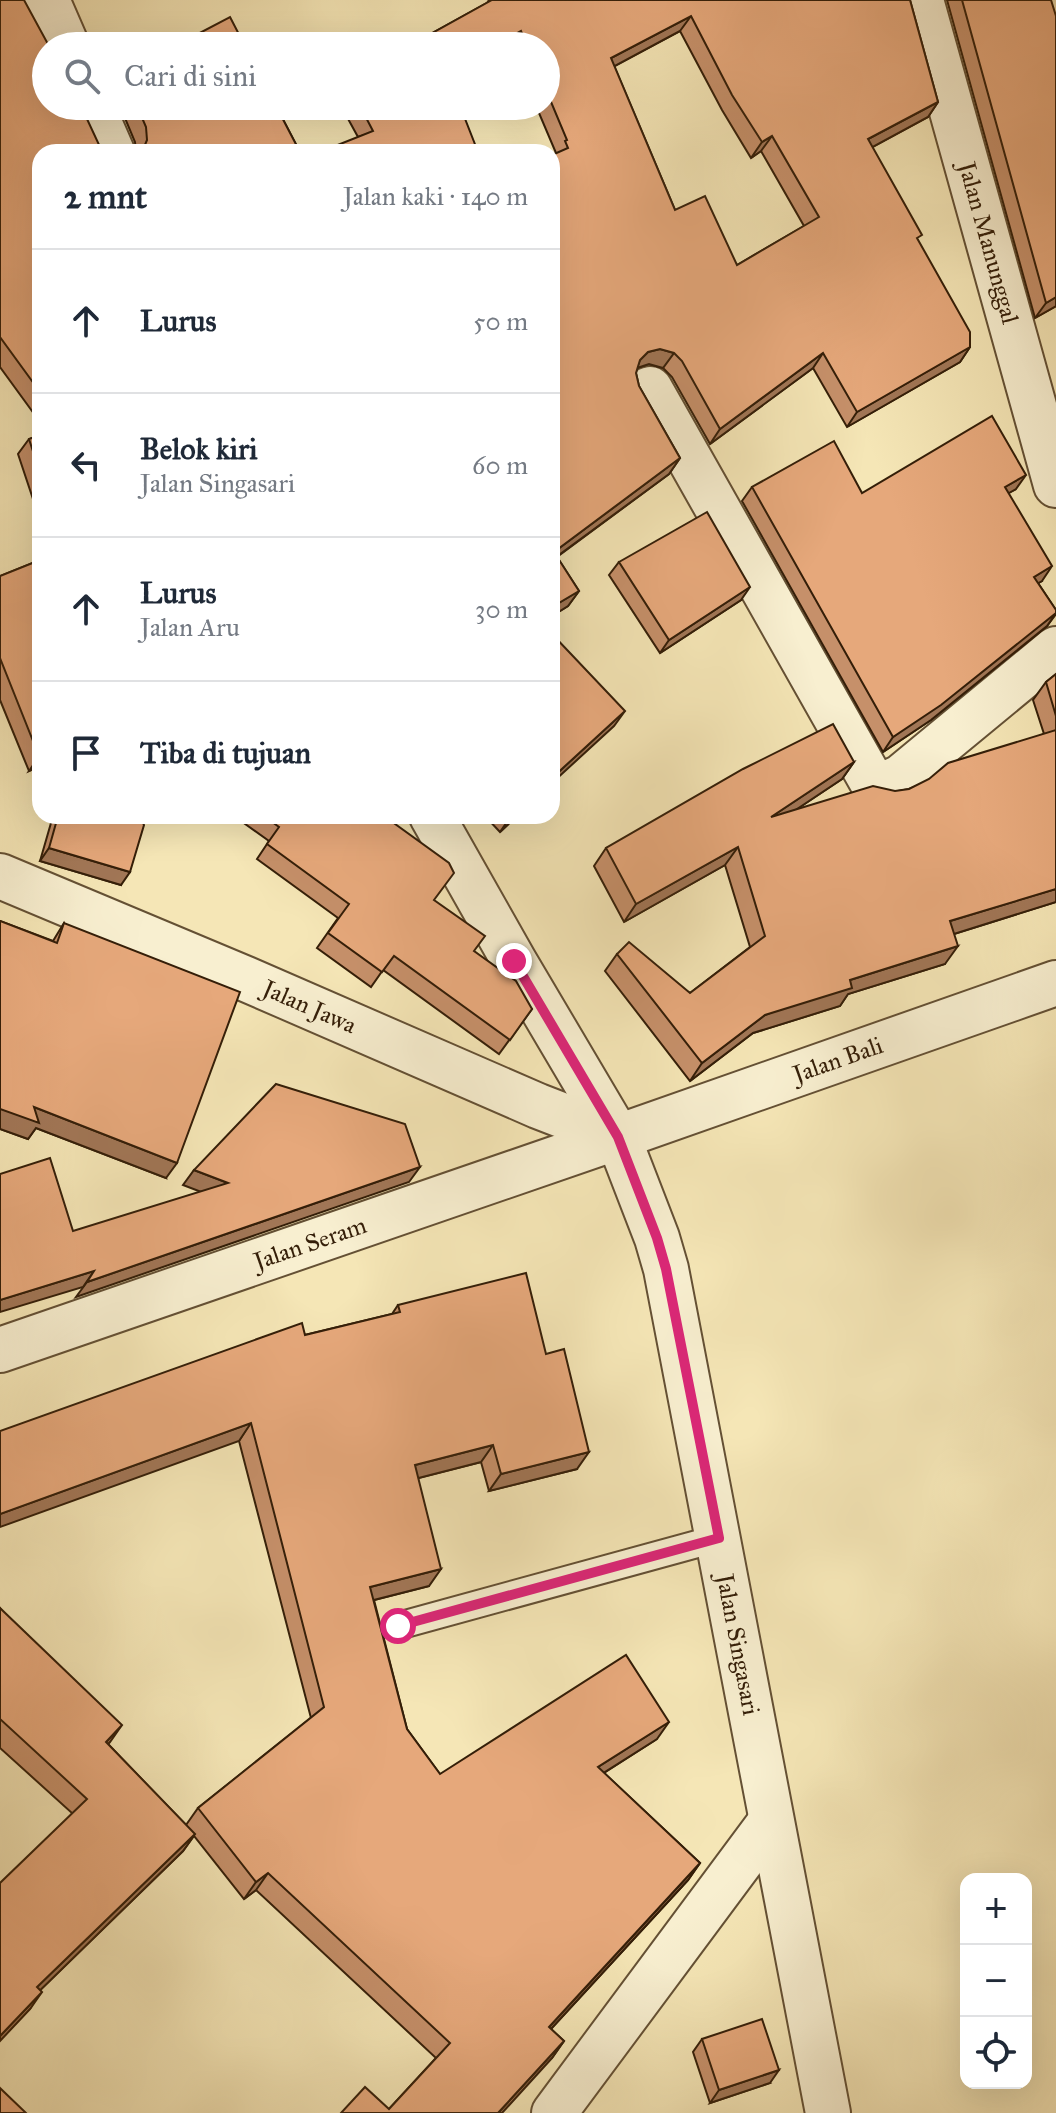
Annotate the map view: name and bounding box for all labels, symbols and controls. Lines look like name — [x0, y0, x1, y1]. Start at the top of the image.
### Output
search box — [32, 32, 560, 120]
icon: search — [60, 54, 104, 98]
text: Cari di sini — [124, 58, 257, 94]
street label: Jalan Manunggal — [951, 156, 1026, 328]
text: 2 mnt — [64, 176, 147, 217]
text: Jalan kaki · 140 m — [343, 180, 528, 212]
icon: ahead — [64, 299, 108, 343]
text: Lurus — [140, 303, 216, 339]
text: 50 m — [473, 305, 528, 337]
text: Belok kiri — [140, 431, 258, 467]
icon: left — [64, 443, 108, 487]
text: 60 m — [472, 449, 528, 481]
text: Jalan Singasari — [140, 467, 295, 499]
text: Lurus — [140, 575, 216, 611]
icon: ahead — [64, 587, 108, 631]
text: 30 m — [475, 593, 528, 625]
text: Jalan Aru — [140, 611, 240, 643]
icon: arrive — [64, 731, 108, 775]
text: Tiba di tujuan — [140, 735, 311, 771]
route end — [496, 943, 532, 979]
street label: Jalan Jawa — [255, 972, 362, 1040]
street label: Jalan Bali — [786, 1030, 887, 1090]
street label: Jalan Seram — [247, 1210, 370, 1277]
street label: Jalan Singasari — [709, 1568, 766, 1718]
route start — [380, 1608, 416, 1644]
map controls — [960, 1873, 1032, 2089]
button: + — [960, 1873, 1032, 1945]
button: − — [960, 1945, 1032, 2017]
button: locate — [960, 2017, 1032, 2089]

